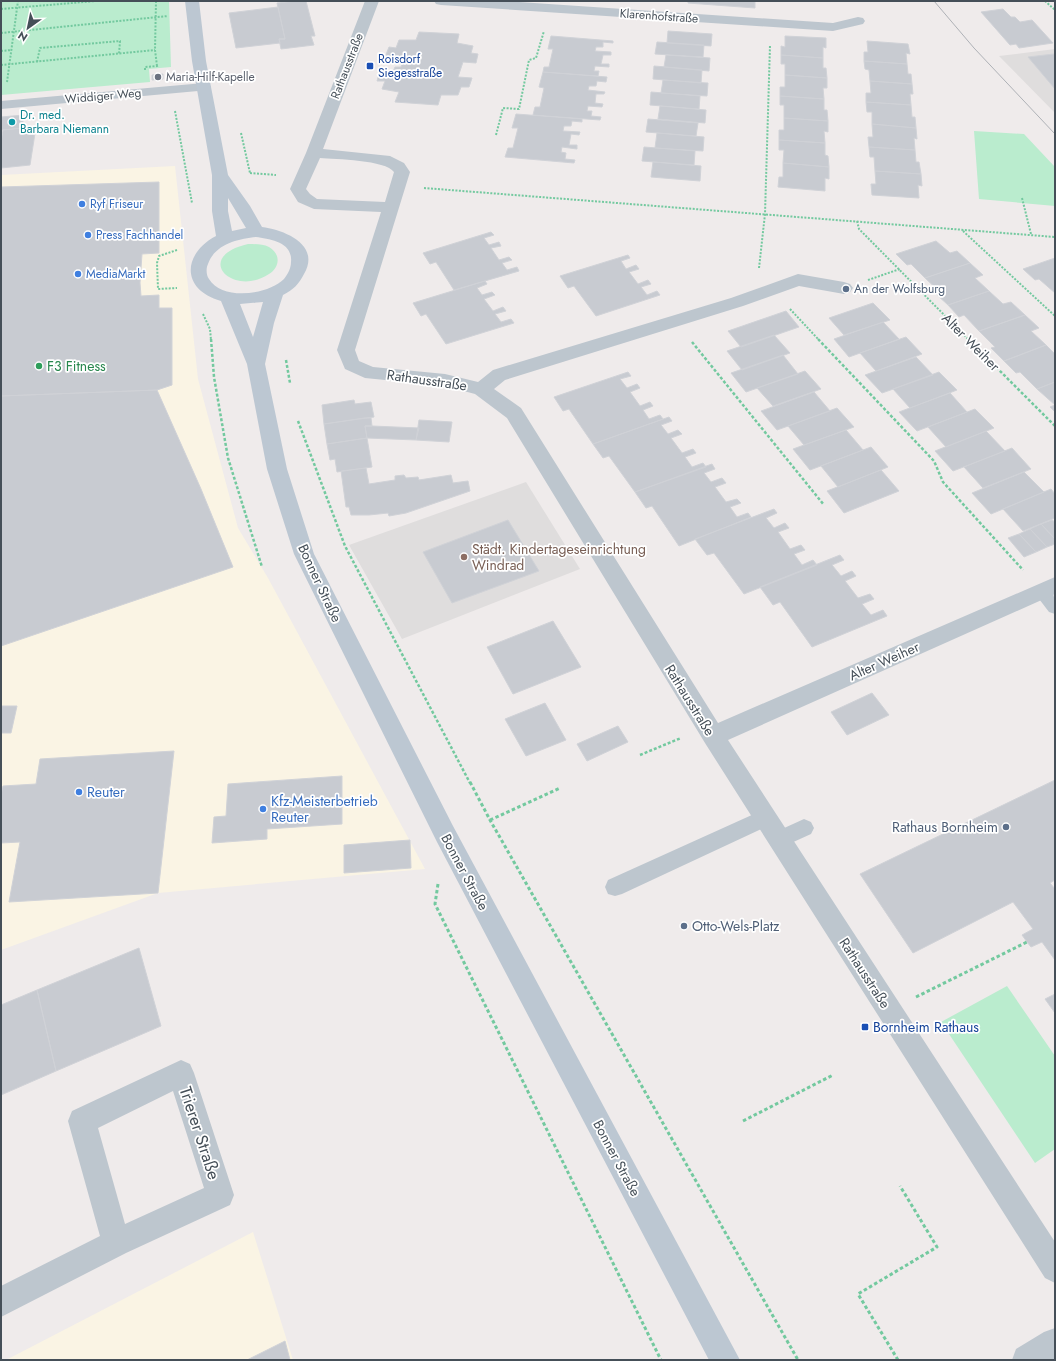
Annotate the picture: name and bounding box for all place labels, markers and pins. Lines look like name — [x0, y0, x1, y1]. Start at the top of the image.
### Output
place label: Roisdorf Siegesstraße — [378, 50, 442, 82]
marker: Roisdorf Siegesstraße — [365, 61, 375, 71]
place label: Maria-Hilf-Kapelle — [166, 68, 255, 86]
marker: Maria-Hilf-Kapelle — [153, 72, 163, 82]
place label: Dr. med. Barbara Niemann — [20, 106, 109, 138]
marker: Dr. med. Barbara Niemann — [7, 117, 17, 127]
place label: Ryf Friseur — [90, 195, 144, 213]
marker: Ryf Friseur — [77, 199, 87, 209]
place label: Press Fachhandel — [96, 226, 183, 244]
marker: Press Fachhandel — [83, 230, 93, 240]
place label: MediaMarkt — [86, 265, 146, 283]
marker: MediaMarkt — [73, 269, 83, 279]
place label: An der Wolfsburg — [854, 280, 945, 298]
marker: An der Wolfsburg — [841, 284, 851, 294]
place label: F3 Fitness — [47, 356, 106, 376]
marker: F3 Fitness — [34, 361, 44, 371]
place label: Städt. Kindertageseinrichtung Windrad — [472, 539, 646, 575]
marker: Städt. Kindertageseinrichtung Windrad — [459, 552, 469, 562]
place label: Reuter — [87, 782, 125, 802]
marker: Reuter — [74, 787, 84, 797]
place label: Kfz-Meisterbetrieb Reuter — [271, 791, 378, 827]
marker: Kfz-Meisterbetrieb Reuter — [258, 804, 268, 814]
place label: Rathaus Bornheim — [892, 817, 998, 837]
marker: Rathaus Bornheim — [1001, 822, 1011, 832]
place label: Otto-Wels-Platz — [692, 916, 780, 936]
marker: Otto-Wels-Platz — [679, 921, 689, 931]
place label: Bornheim Rathaus — [873, 1017, 979, 1037]
marker: Bornheim Rathaus — [860, 1022, 870, 1032]

